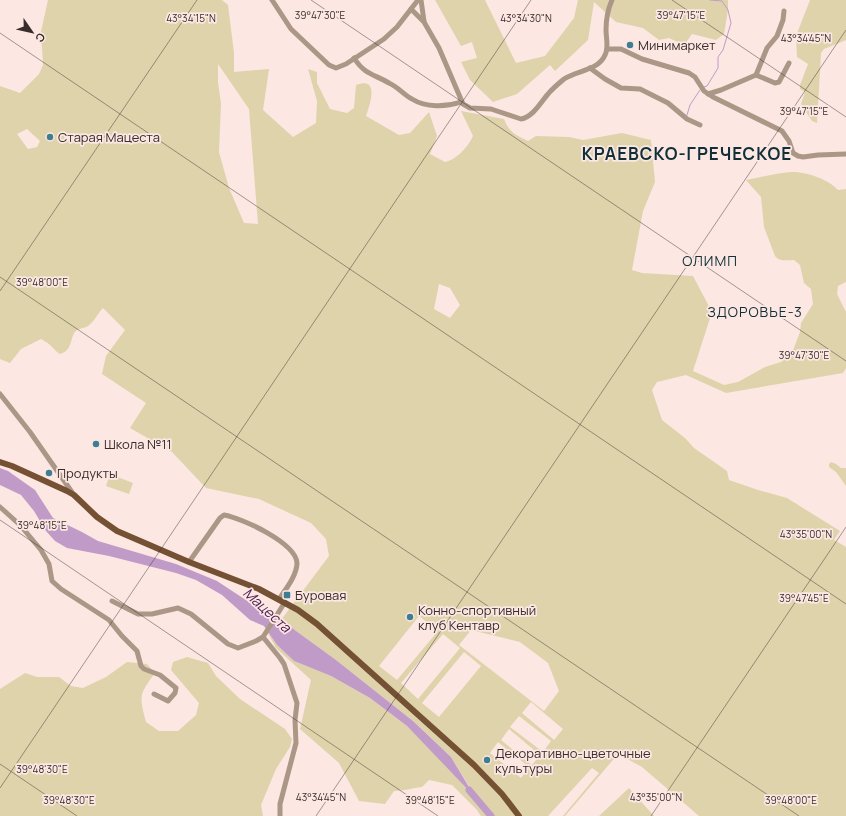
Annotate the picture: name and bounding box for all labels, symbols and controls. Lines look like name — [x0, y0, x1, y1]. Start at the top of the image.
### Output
text: 39°47'30"E — [295, 8, 346, 22]
text: 39°47'15"E — [657, 8, 706, 22]
text: 43°34'15"N — [166, 11, 216, 25]
text: 43°34'30"N — [500, 11, 552, 25]
north arrow — [12, 12, 52, 52]
text: С — [32, 30, 49, 45]
text: 43°34'45"N — [781, 31, 831, 45]
place label: Минимаркет — [638, 36, 716, 54]
marker: Минимаркет — [625, 40, 635, 50]
text: 39°47'15"E — [780, 104, 829, 118]
place label: Старая Мацеста — [58, 128, 160, 146]
marker: Старая Мацеста — [45, 132, 55, 142]
district label: КРАЕВСКО-ГРЕЧЕСКОЕ — [582, 142, 792, 165]
district label: ОЛИМП — [682, 251, 738, 270]
text: 39°48'00"E — [16, 275, 68, 289]
district label: ЗДОРОВЬЕ-3 — [707, 302, 803, 321]
text: 39°47'30"E — [779, 348, 830, 362]
place label: Школа №11 — [104, 435, 172, 453]
marker: Школа №11 — [91, 439, 101, 449]
place label: Продукты — [57, 464, 118, 482]
marker: Продукты — [44, 468, 54, 478]
text: 39°48'15"E — [17, 518, 67, 532]
text: 43°35'00"N — [780, 527, 832, 541]
water label: Мацеста — [239, 583, 296, 637]
place label: Буровая — [295, 586, 346, 604]
marker: Буровая — [282, 590, 292, 600]
text: 39°47'45"E — [779, 591, 829, 605]
place label: Конно-спортивный клуб Кентавр — [418, 601, 536, 634]
marker: Конно-спортивный клуб Кентавр — [405, 612, 415, 622]
place label: Декоративно-цветочные культуры — [495, 744, 651, 777]
marker: Декоративно-цветочные культуры — [482, 755, 492, 765]
text: 39°48'30"E — [16, 762, 68, 776]
text: 43°34'45"N — [296, 790, 346, 804]
text: 43°35'00"N — [630, 790, 682, 804]
text: 39°48'30"E — [43, 793, 95, 807]
text: 39°48'15"E — [405, 793, 455, 807]
text: 39°48'00"E — [765, 793, 817, 807]

